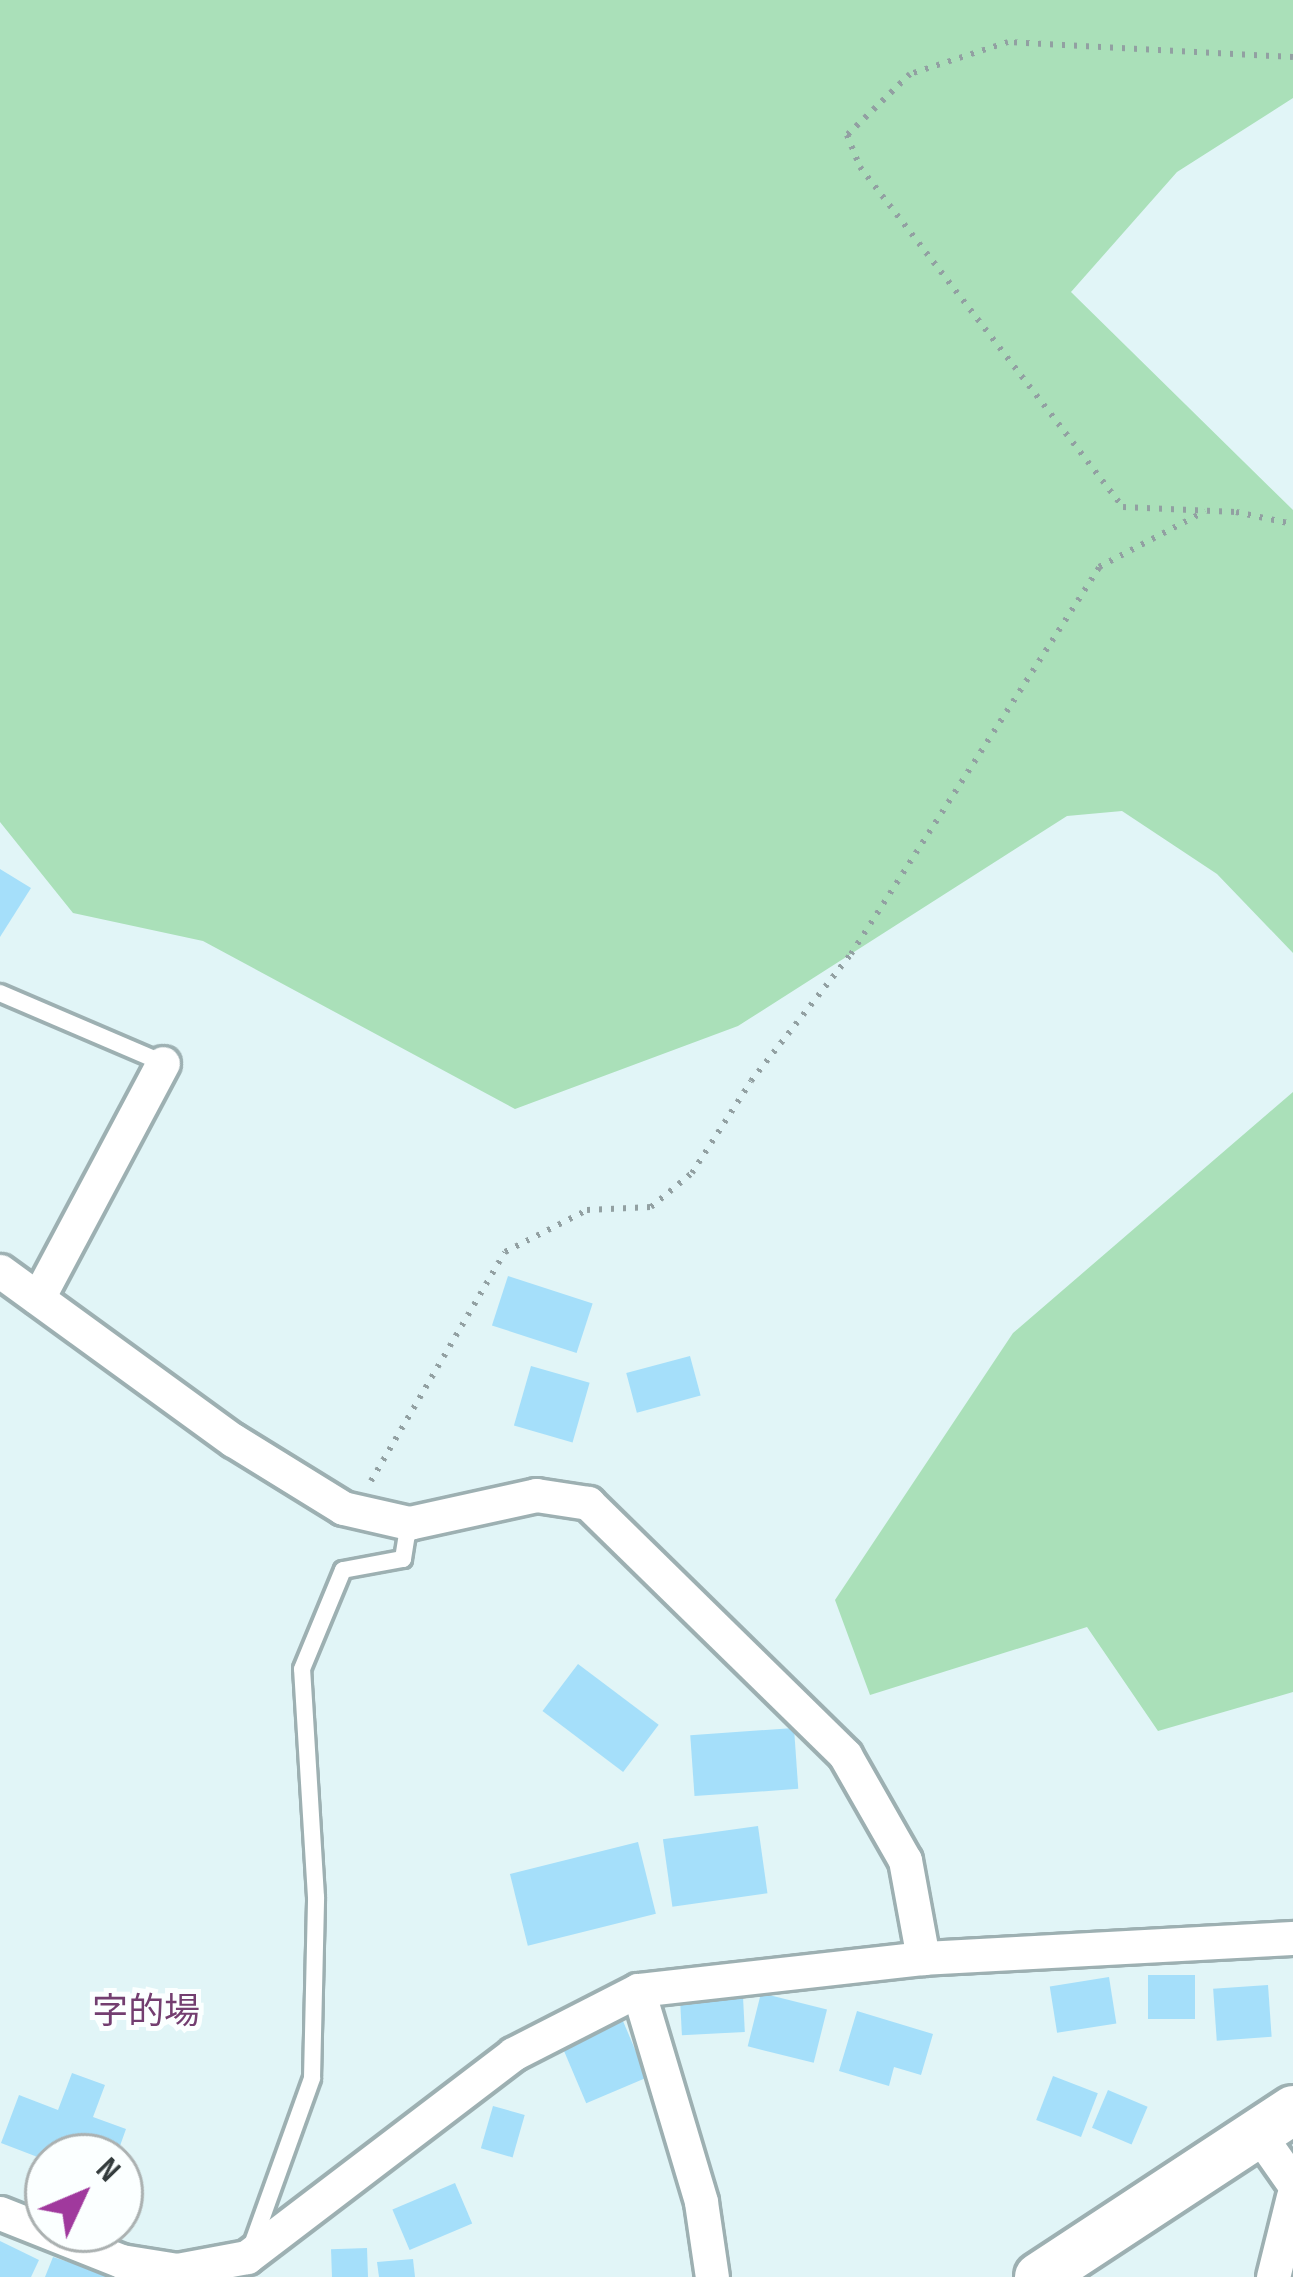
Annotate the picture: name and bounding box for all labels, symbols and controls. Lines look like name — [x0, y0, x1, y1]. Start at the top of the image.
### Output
district label: 字的場 — [92, 1991, 200, 2035]
north arrow — [24, 2133, 144, 2253]
text: N — [87, 2150, 128, 2190]

